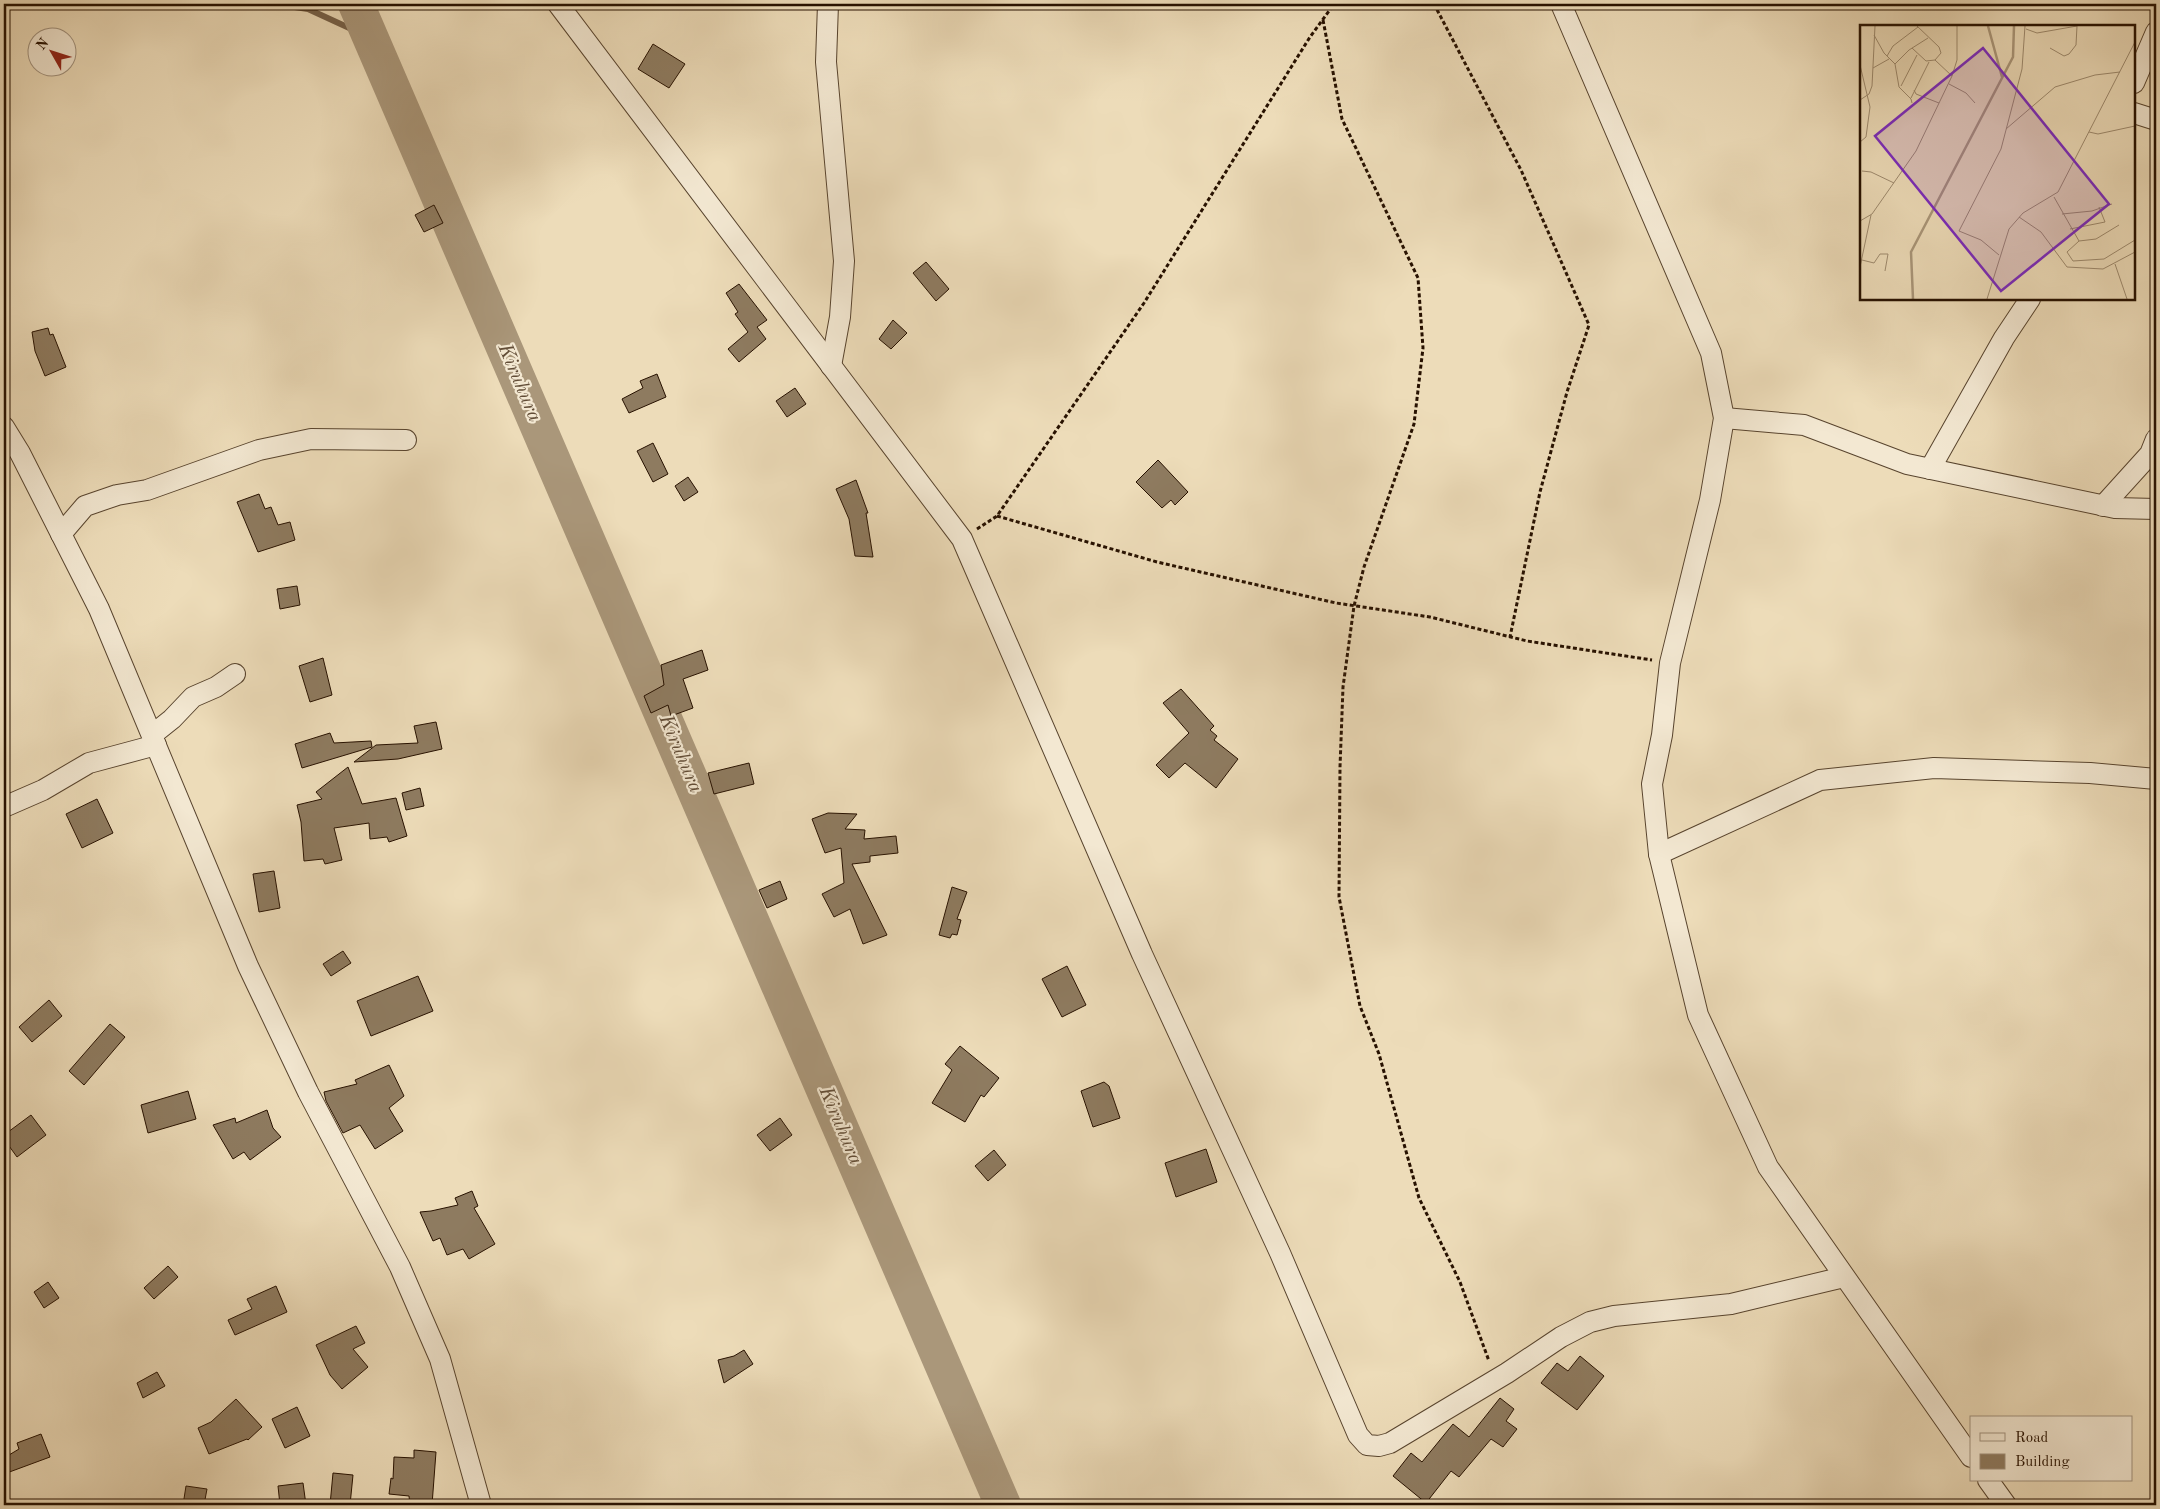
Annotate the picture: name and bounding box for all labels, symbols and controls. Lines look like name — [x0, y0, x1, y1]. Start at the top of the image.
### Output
inset map — [1860, 25, 2135, 300]
north arrow — [28, 28, 78, 78]
text: N — [34, 36, 52, 53]
water label: Kiruhura — [493, 340, 544, 425]
water label: Kiruhura — [654, 711, 705, 796]
water label: Kiruhura — [814, 1083, 865, 1168]
legend — [1970, 1416, 2132, 1482]
text: Road — [2015, 1431, 2049, 1446]
text: Building — [2015, 1455, 2070, 1470]

